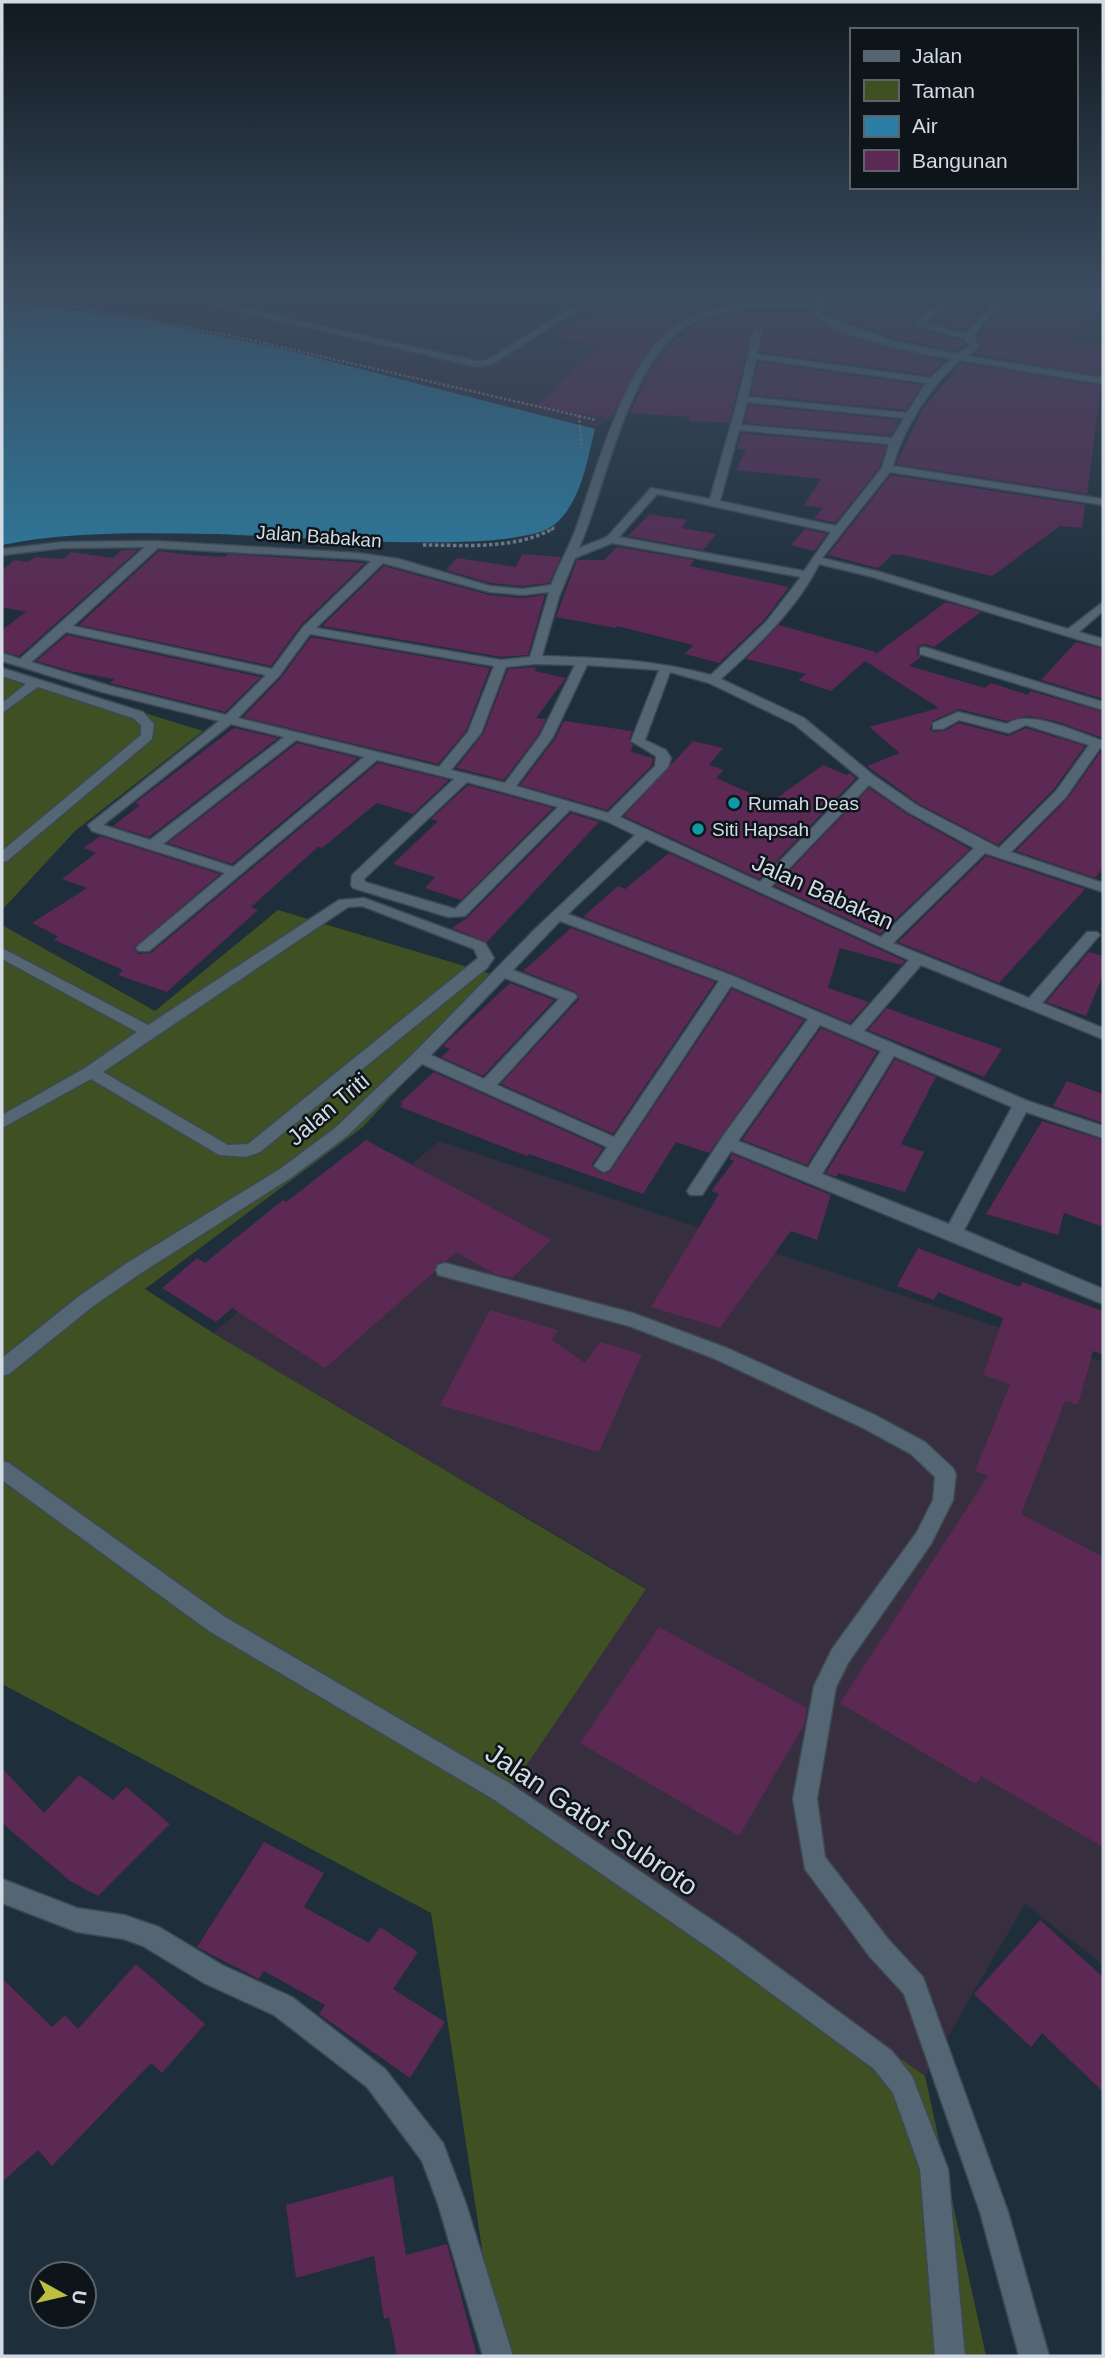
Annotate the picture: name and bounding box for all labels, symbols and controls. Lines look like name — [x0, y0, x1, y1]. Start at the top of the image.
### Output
legend — [850, 28, 1077, 189]
text: Jalan — [912, 44, 962, 67]
text: Taman — [912, 79, 975, 102]
text: Air — [912, 114, 938, 137]
text: Bangunan — [912, 149, 1008, 172]
street label: Jalan Babakan — [256, 522, 382, 551]
place label: Rumah Deas — [748, 793, 859, 814]
marker: Rumah Deas — [726, 795, 742, 811]
place label: Siti Hapsah — [712, 819, 809, 840]
marker: Siti Hapsah — [690, 821, 706, 837]
street label: Jalan Babakan — [748, 849, 898, 935]
street label: Jalan Triti — [282, 1067, 374, 1151]
street label: Jalan Gatot Subroto — [480, 1737, 704, 1902]
north arrow — [28, 2260, 98, 2330]
text: U — [68, 2289, 91, 2306]

